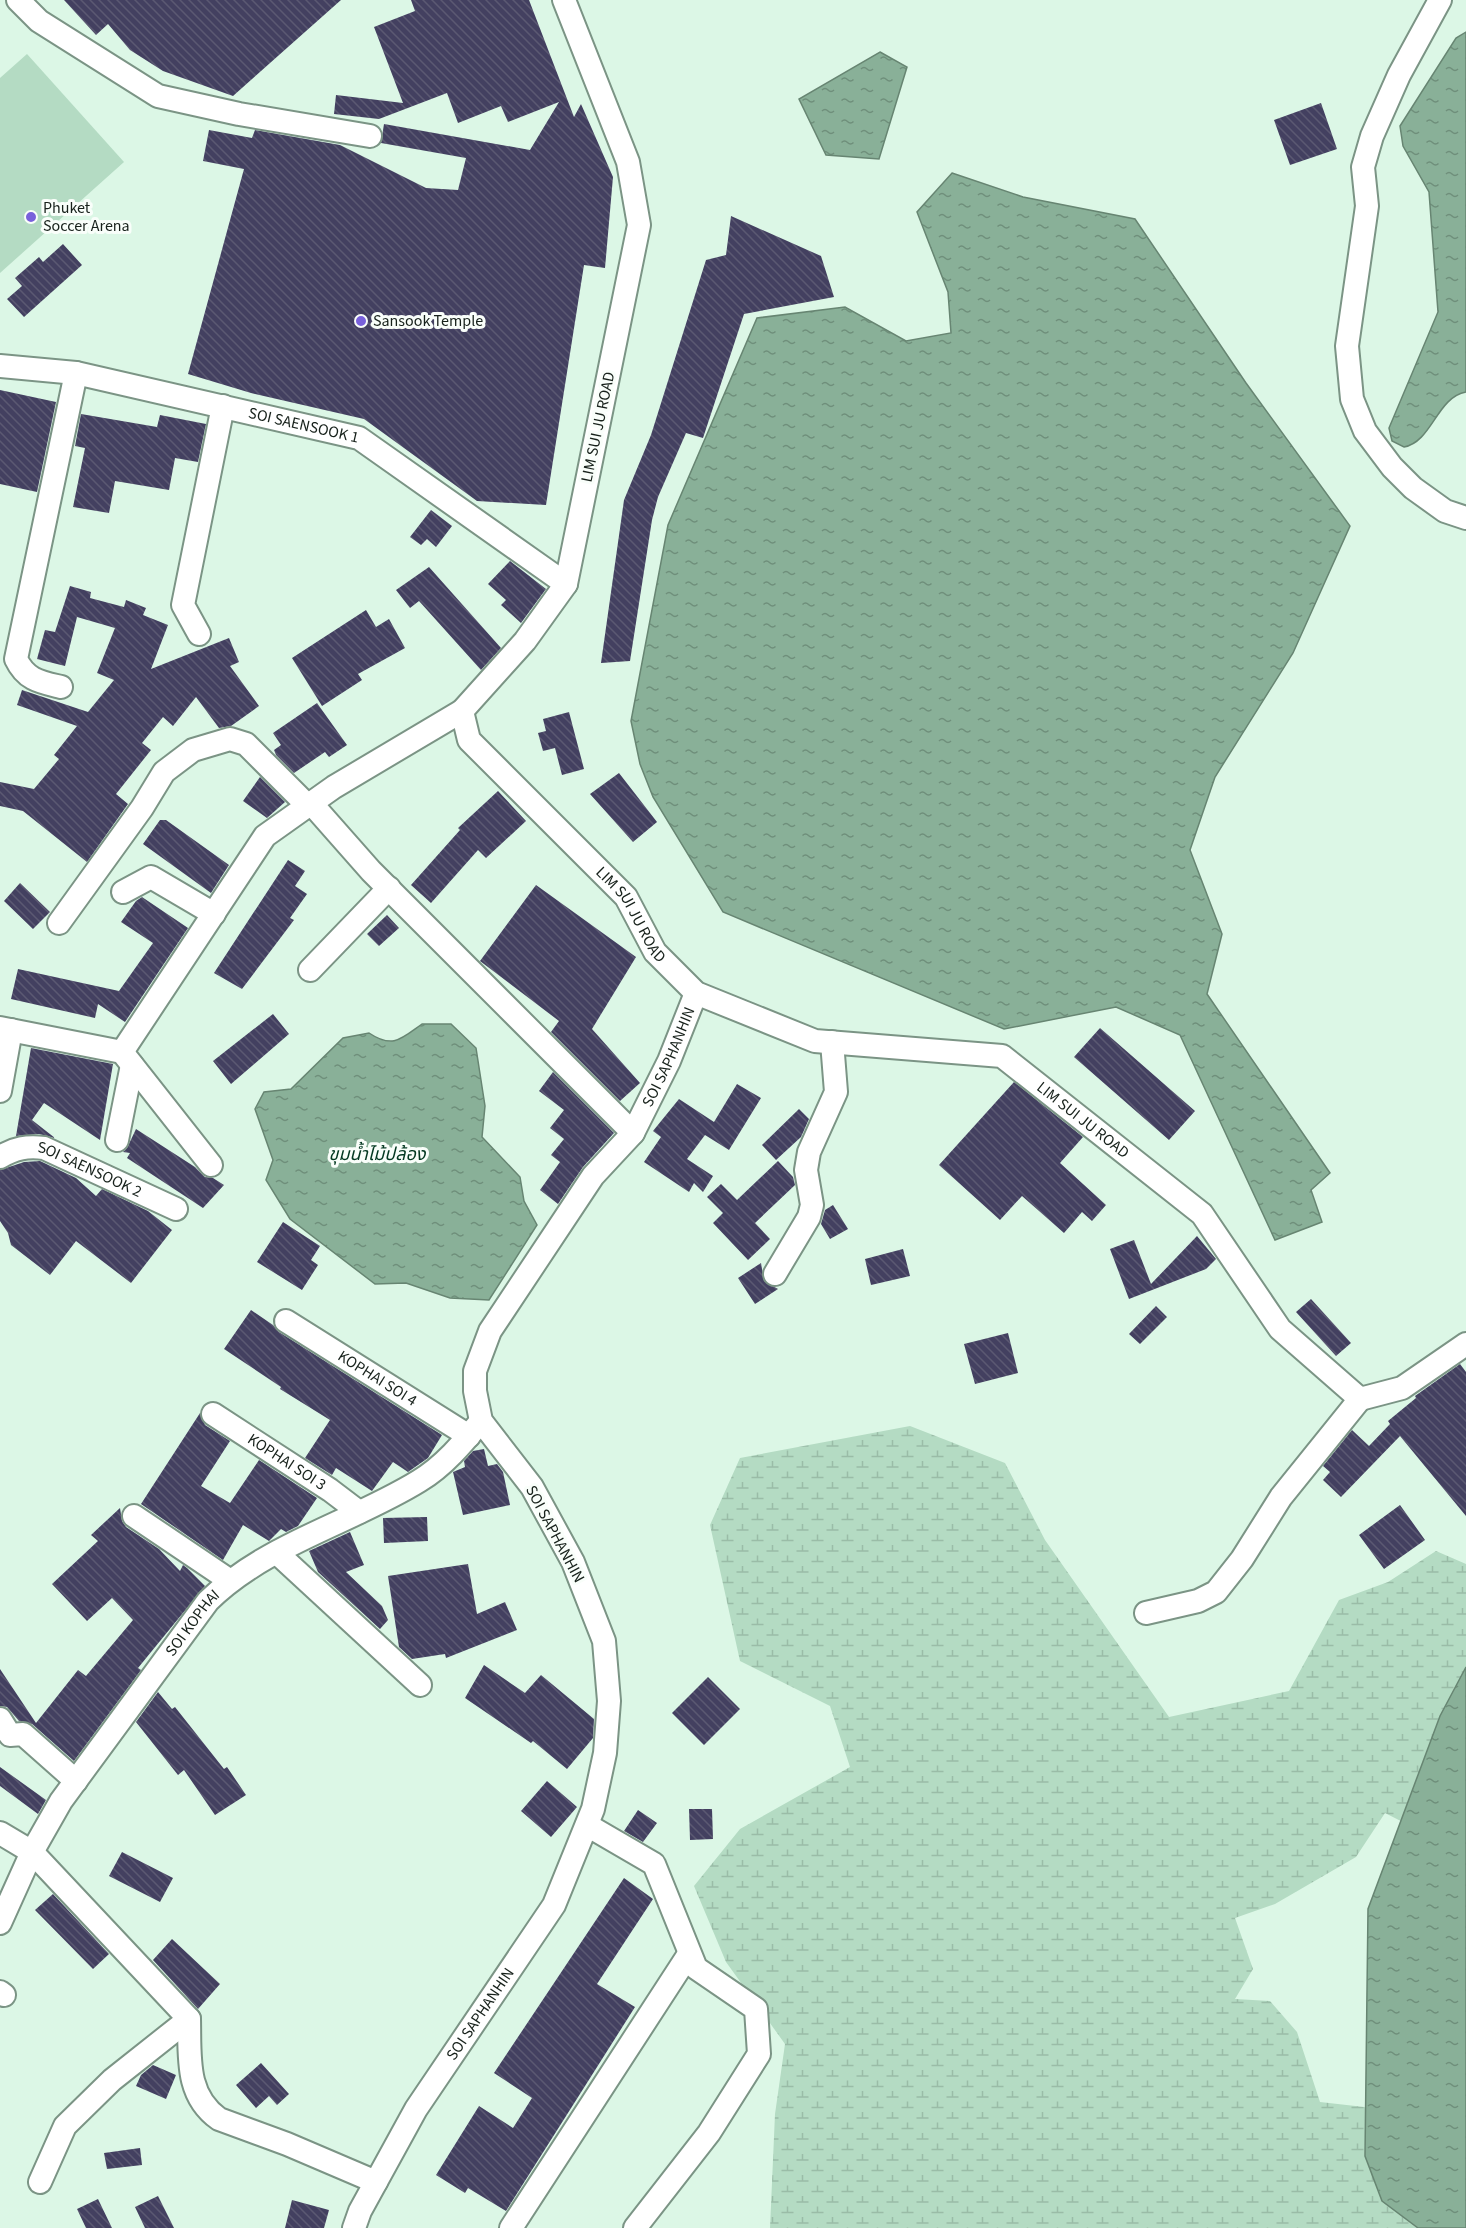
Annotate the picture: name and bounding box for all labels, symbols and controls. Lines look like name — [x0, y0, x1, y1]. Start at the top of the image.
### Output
place label: Phuket Soccer Arena — [43, 197, 130, 237]
marker: Phuket Soccer Arena — [24, 210, 38, 224]
place label: Sansook Temple — [373, 310, 483, 332]
marker: Sansook Temple — [354, 314, 368, 328]
street label: LIM SUI JU ROAD — [576, 370, 620, 484]
street label: SOI SAENSOOK 1 — [246, 402, 361, 449]
street label: LIM SUI JU ROAD — [591, 862, 671, 968]
street label: SOI SAPHANHIN — [637, 1004, 700, 1111]
street label: LIM SUI JU ROAD — [1032, 1076, 1134, 1164]
street label: SOI SAENSOOK 2 — [37, 1136, 145, 1203]
water label: ขุมน้ำไม้ปล้อง — [329, 1141, 427, 1167]
street label: KOPHAI SOI 4 — [334, 1345, 421, 1412]
street label: KOPHAI SOI 3 — [243, 1428, 330, 1496]
street label: SOI SAPHANHIN — [520, 1481, 590, 1587]
street label: SOI KOPHAI — [160, 1584, 225, 1661]
street label: SOI SAPHANHIN — [441, 1963, 519, 2065]

